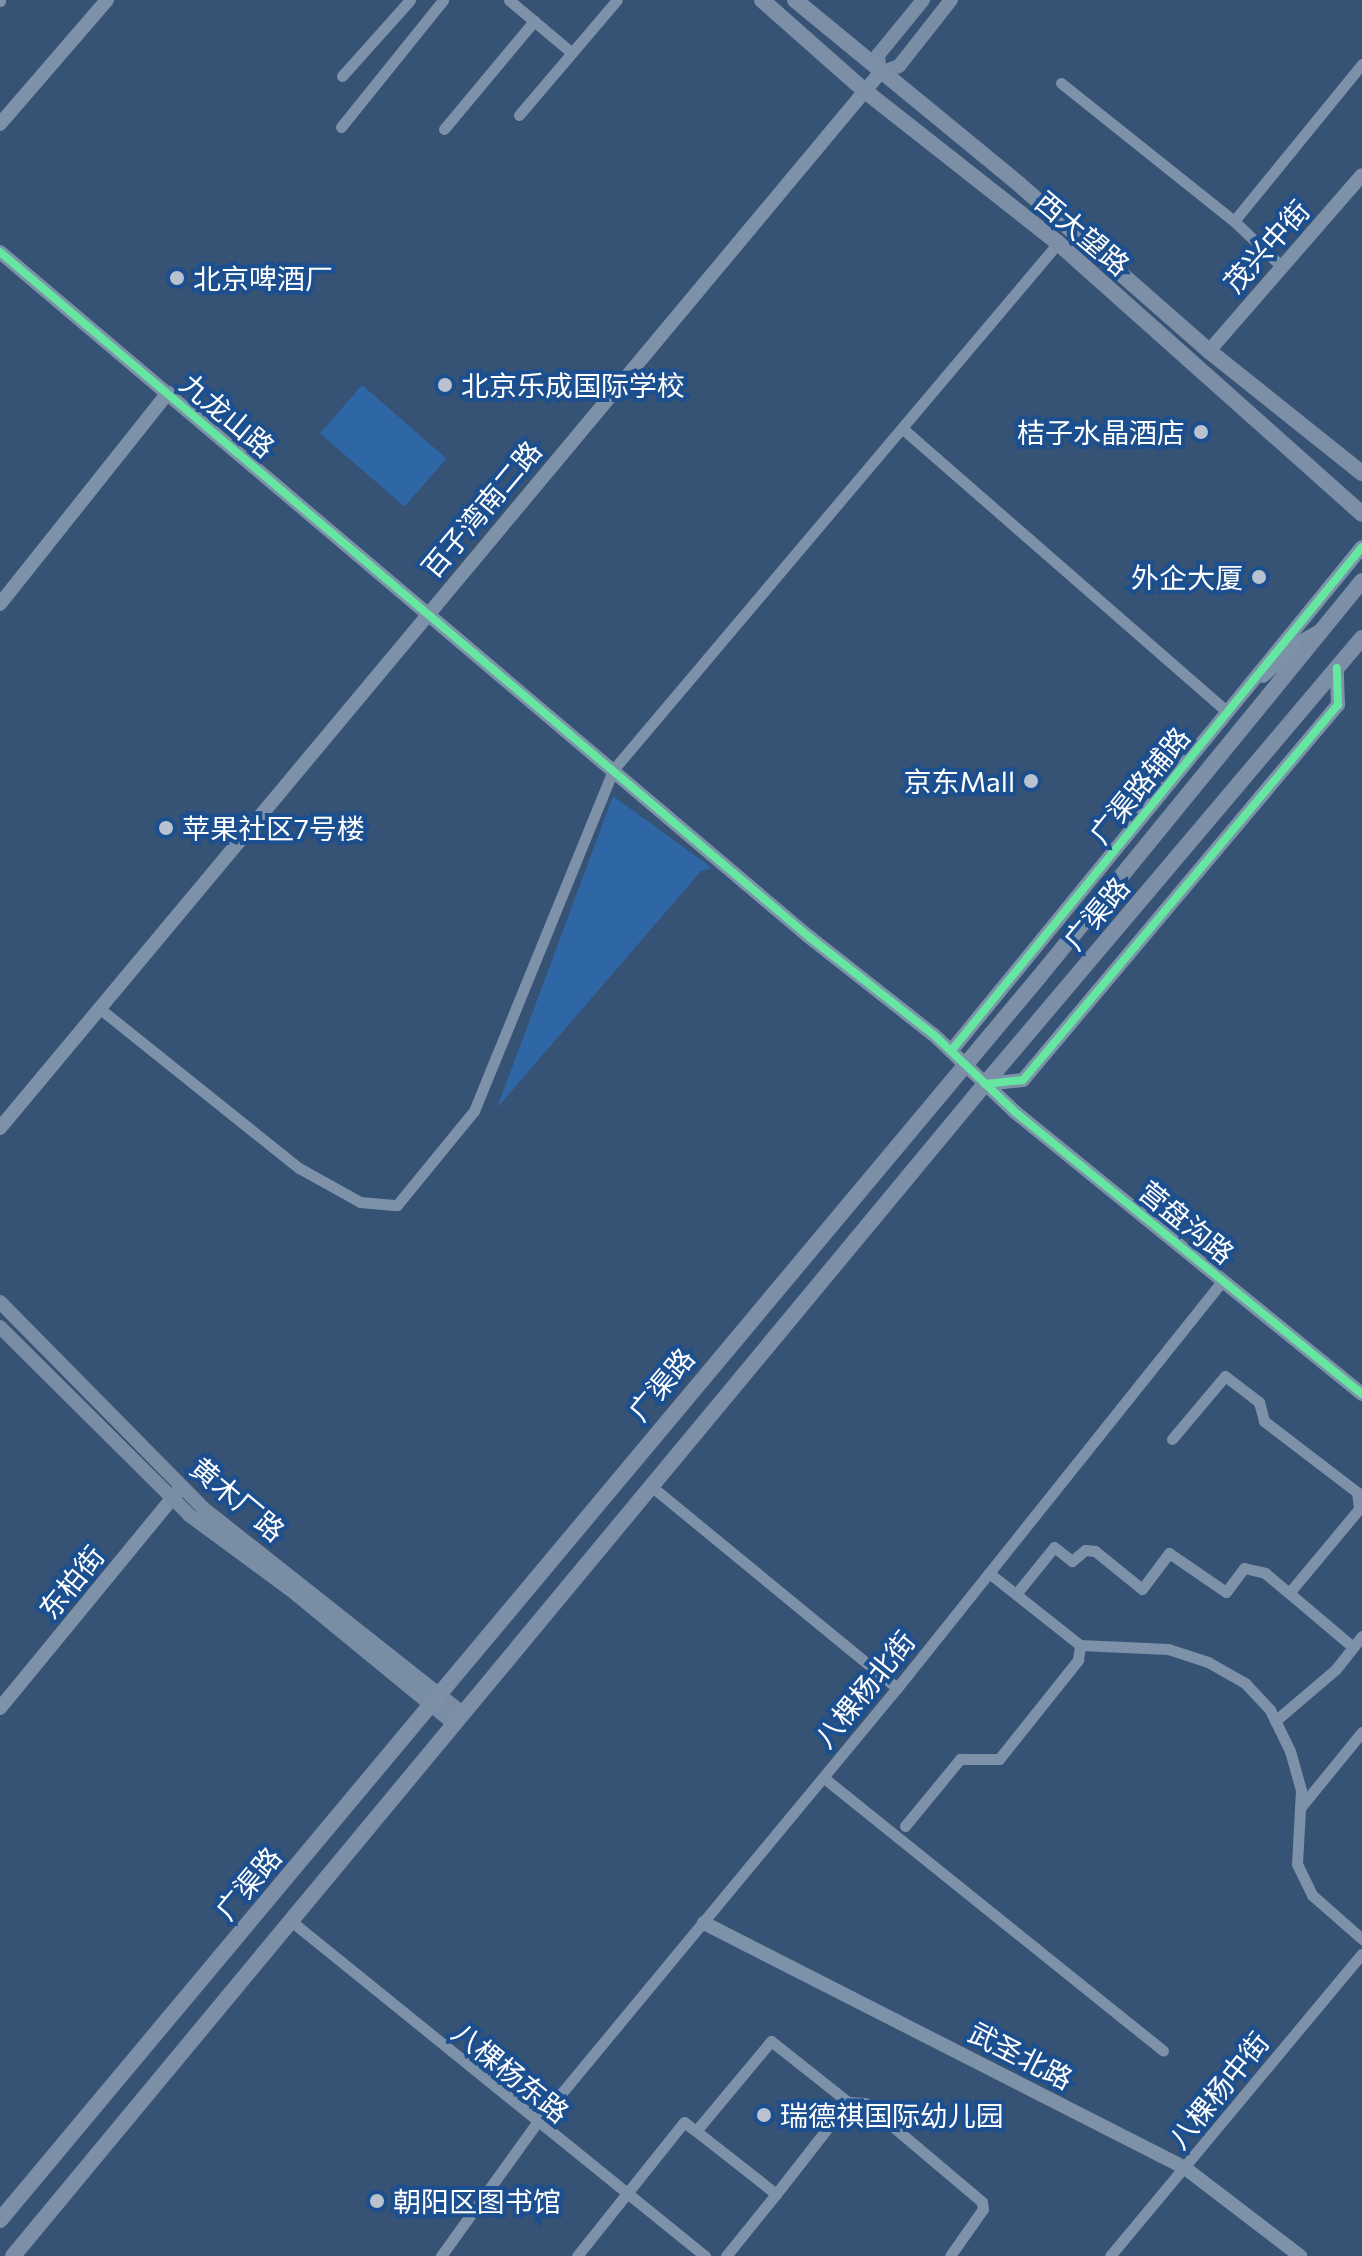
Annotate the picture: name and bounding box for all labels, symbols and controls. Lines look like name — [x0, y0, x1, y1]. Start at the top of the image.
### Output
street label: 西大望路 — [1029, 184, 1137, 282]
street label: 茂兴中街 — [1216, 193, 1316, 299]
place label: 北京啤酒厂 — [193, 261, 333, 295]
marker: 北京啤酒厂 — [168, 269, 186, 287]
street label: 九龙山路 — [174, 366, 282, 464]
place label: 北京乐成国际学校 — [461, 368, 685, 402]
marker: 北京乐成国际学校 — [436, 376, 454, 394]
place label: 桔子水晶酒店 — [1017, 415, 1185, 449]
marker: 桔子水晶酒店 — [1192, 423, 1210, 441]
street label: 百子湾南二路 — [414, 434, 548, 584]
place label: 外企大厦 — [1131, 560, 1243, 594]
marker: 外企大厦 — [1250, 568, 1268, 586]
street label: 广渠路辅路 — [1082, 720, 1196, 850]
place label: 京东Mall — [904, 764, 1015, 798]
marker: 京东Mall — [1022, 772, 1040, 790]
place label: 苹果社区7号楼 — [182, 811, 365, 845]
marker: 苹果社区7号楼 — [157, 819, 175, 837]
street label: 广渠路 — [1056, 870, 1136, 956]
street label: 营盘沟路 — [1133, 1174, 1241, 1270]
street label: 广渠路 — [621, 1341, 701, 1427]
street label: 黄木厂路 — [184, 1450, 292, 1548]
street label: 东柏街 — [32, 1539, 110, 1625]
street label: 八棵杨北街 — [807, 1624, 921, 1754]
street label: 广渠路 — [208, 1840, 288, 1926]
street label: 八棵杨东路 — [446, 2015, 576, 2129]
street label: 武圣北路 — [963, 2015, 1079, 2095]
street label: 八棵杨中街 — [1161, 2025, 1275, 2155]
place label: 瑞德祺国际幼儿园 — [780, 2098, 1004, 2132]
marker: 瑞德祺国际幼儿园 — [755, 2106, 773, 2124]
place label: 朝阳区图书馆 — [393, 2184, 561, 2218]
marker: 朝阳区图书馆 — [368, 2192, 386, 2210]

